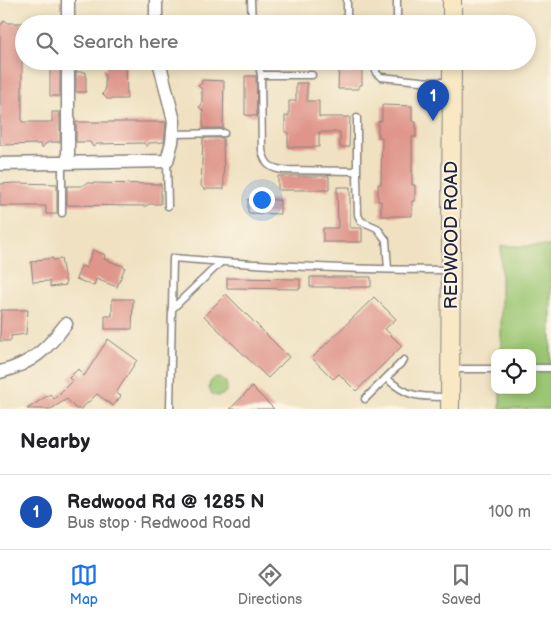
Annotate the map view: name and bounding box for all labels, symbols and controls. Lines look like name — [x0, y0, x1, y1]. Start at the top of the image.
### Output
search box — [15, 15, 536, 70]
icon: search — [33, 29, 61, 57]
text: Search here — [73, 31, 178, 54]
pin: 1 — [417, 80, 449, 121]
street label: REDWOOD ROAD — [441, 161, 462, 309]
your location — [249, 187, 275, 213]
map controls — [491, 349, 536, 394]
button: locate — [491, 349, 536, 394]
text: Nearby — [20, 429, 90, 454]
text: Redwood Rd @ 1285 N — [67, 491, 265, 514]
text: 1 — [33, 503, 39, 522]
text: 100 m — [488, 503, 531, 522]
text: Bus stop · Redwood Road — [67, 514, 251, 533]
tab: Map — [70, 561, 98, 608]
tab: Directions — [238, 561, 302, 608]
tab: Saved — [442, 561, 481, 608]

